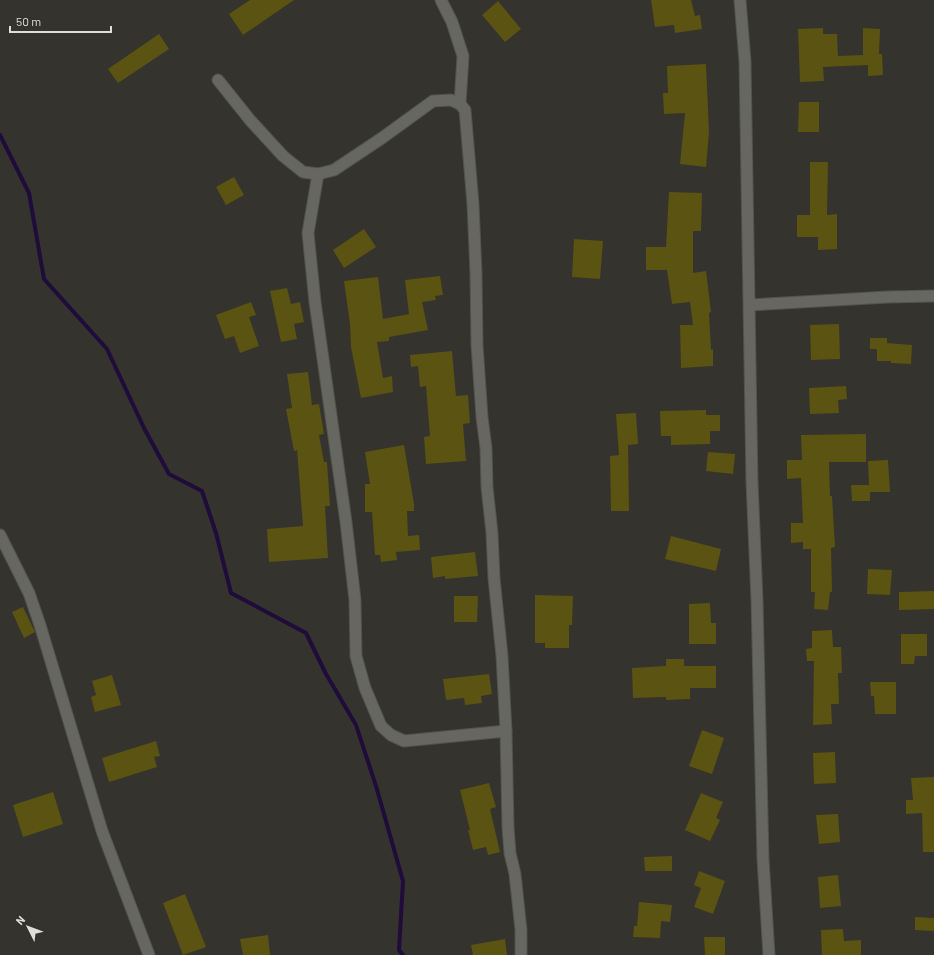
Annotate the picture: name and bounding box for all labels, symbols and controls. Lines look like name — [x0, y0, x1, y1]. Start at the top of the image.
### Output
scale bar — [10, 8, 111, 34]
text: 50 m — [16, 14, 41, 28]
north arrow — [8, 907, 48, 947]
text: N — [13, 913, 27, 927]

